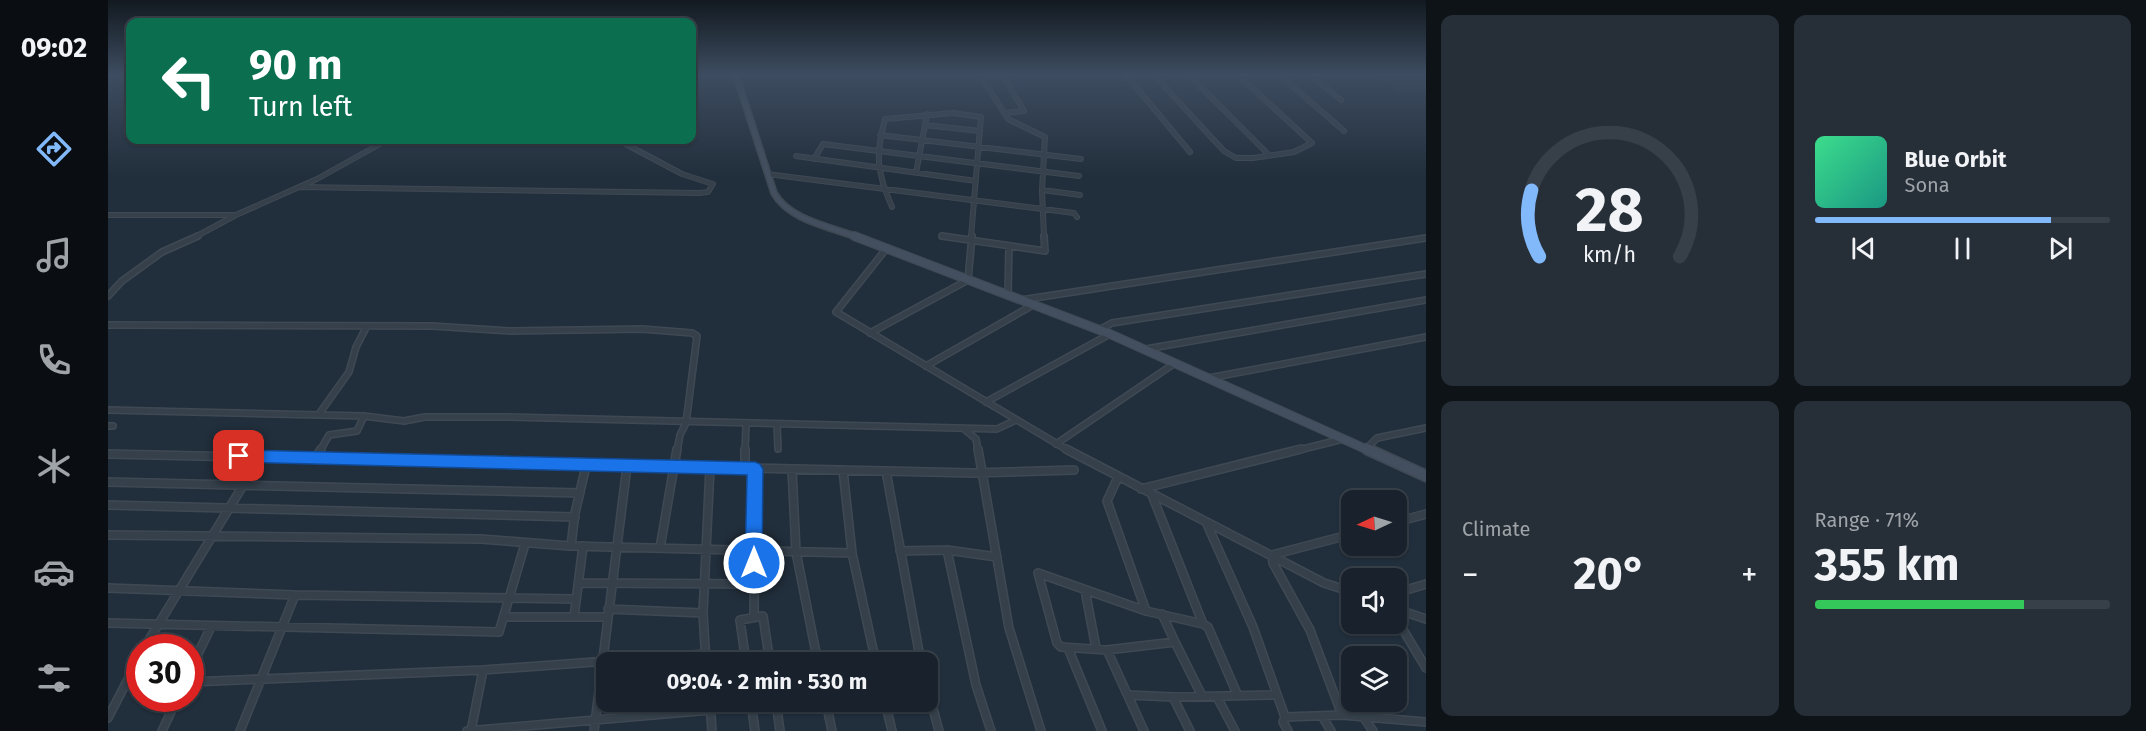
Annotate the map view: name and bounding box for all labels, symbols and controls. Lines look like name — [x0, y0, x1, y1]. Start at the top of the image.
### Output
text: 09:02 — [21, 32, 87, 64]
text: 90 m — [249, 40, 343, 90]
icon: left — [150, 42, 228, 120]
text: Turn left — [249, 91, 352, 123]
icon: directions — [33, 128, 75, 170]
text: Blue Orbit — [1905, 146, 2006, 173]
text: Sona — [1905, 173, 1950, 197]
text: 28 — [1575, 174, 1644, 249]
icon: previous — [1847, 232, 1880, 265]
icon: pause — [1946, 232, 1979, 265]
icon: next — [2044, 232, 2077, 265]
icon: music — [33, 234, 75, 276]
text: km/h — [1583, 243, 1636, 269]
icon: phone — [33, 339, 75, 381]
pin — [213, 430, 264, 481]
icon: arrive — [222, 439, 255, 472]
icon: climate — [33, 445, 75, 487]
north arrow — [1341, 490, 1407, 556]
map controls — [1341, 490, 1407, 712]
text: Range · 71% — [1815, 508, 1919, 532]
text: Climate — [1462, 517, 1530, 541]
position arrow — [722, 531, 786, 595]
text: 355 km — [1815, 538, 1959, 592]
text: 20° — [1573, 547, 1646, 601]
icon: car — [33, 551, 75, 593]
text: − — [1462, 555, 1479, 595]
text: + — [1741, 555, 1757, 595]
button: sound — [1341, 568, 1407, 634]
speed limit sign: 30 — [126, 634, 204, 712]
button: layers — [1341, 646, 1407, 712]
icon: filters — [33, 657, 75, 699]
text: 09:04 · 2 min · 530 m — [667, 668, 867, 695]

